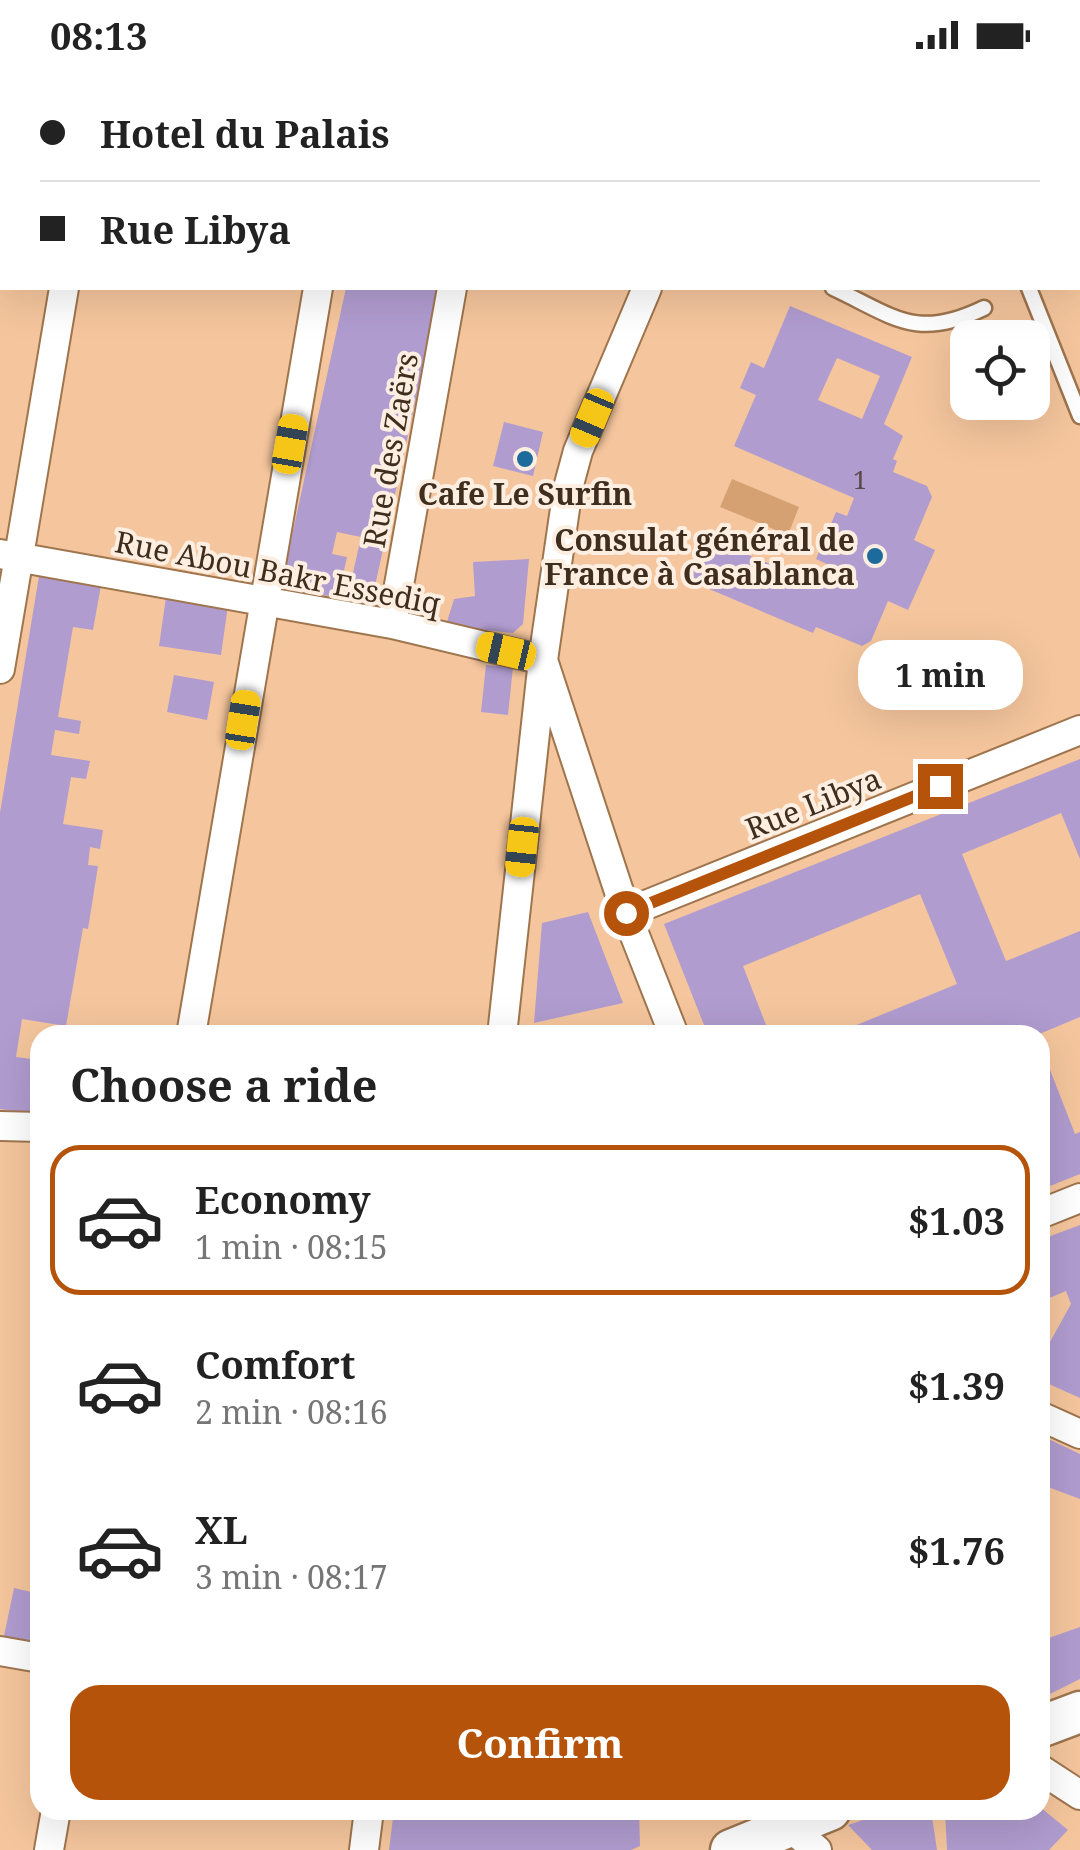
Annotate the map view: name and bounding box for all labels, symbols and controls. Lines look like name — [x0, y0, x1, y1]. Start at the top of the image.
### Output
text: 08:13 — [50, 9, 147, 61]
text: Hotel du Palais — [100, 107, 390, 159]
text: Rue Libya — [100, 203, 291, 255]
map controls — [950, 320, 1050, 420]
button: locate — [950, 320, 1050, 420]
street label: Rue des Zaërs — [353, 350, 427, 550]
car — [566, 385, 618, 451]
car — [270, 412, 310, 476]
marker: Cafe Le Surfin — [514, 448, 536, 470]
house number: 1 — [853, 462, 867, 496]
place label: Cafe Le Surfin — [418, 473, 632, 514]
place label: Consulat général de France à Casablanca — [544, 519, 855, 594]
street label: Rue Abou Bakr Essediq — [112, 520, 444, 624]
marker: Consulat général de France à Casablanca — [864, 545, 886, 567]
car — [473, 630, 539, 672]
callout: 1 min — [858, 641, 1022, 711]
text: 1 min — [895, 653, 986, 696]
car — [223, 688, 263, 752]
street label: Rue Libya — [739, 757, 887, 849]
route end — [918, 764, 963, 809]
car — [504, 816, 540, 878]
route start — [604, 891, 649, 936]
text: Choose a ride — [70, 1054, 378, 1115]
text: Economy — [195, 1173, 371, 1225]
icon: car — [75, 1175, 165, 1265]
text: $1.03 — [908, 1194, 1005, 1246]
text: 1 min · 08:15 — [195, 1225, 388, 1268]
text: Comfort — [195, 1338, 355, 1390]
icon: car — [75, 1340, 165, 1430]
text: $1.39 — [908, 1359, 1005, 1411]
text: 2 min · 08:16 — [195, 1390, 388, 1433]
text: XL — [195, 1503, 248, 1555]
icon: car — [75, 1505, 165, 1595]
text: $1.76 — [908, 1524, 1005, 1576]
text: 3 min · 08:17 — [195, 1555, 388, 1598]
button: Confirm — [70, 1685, 1010, 1800]

